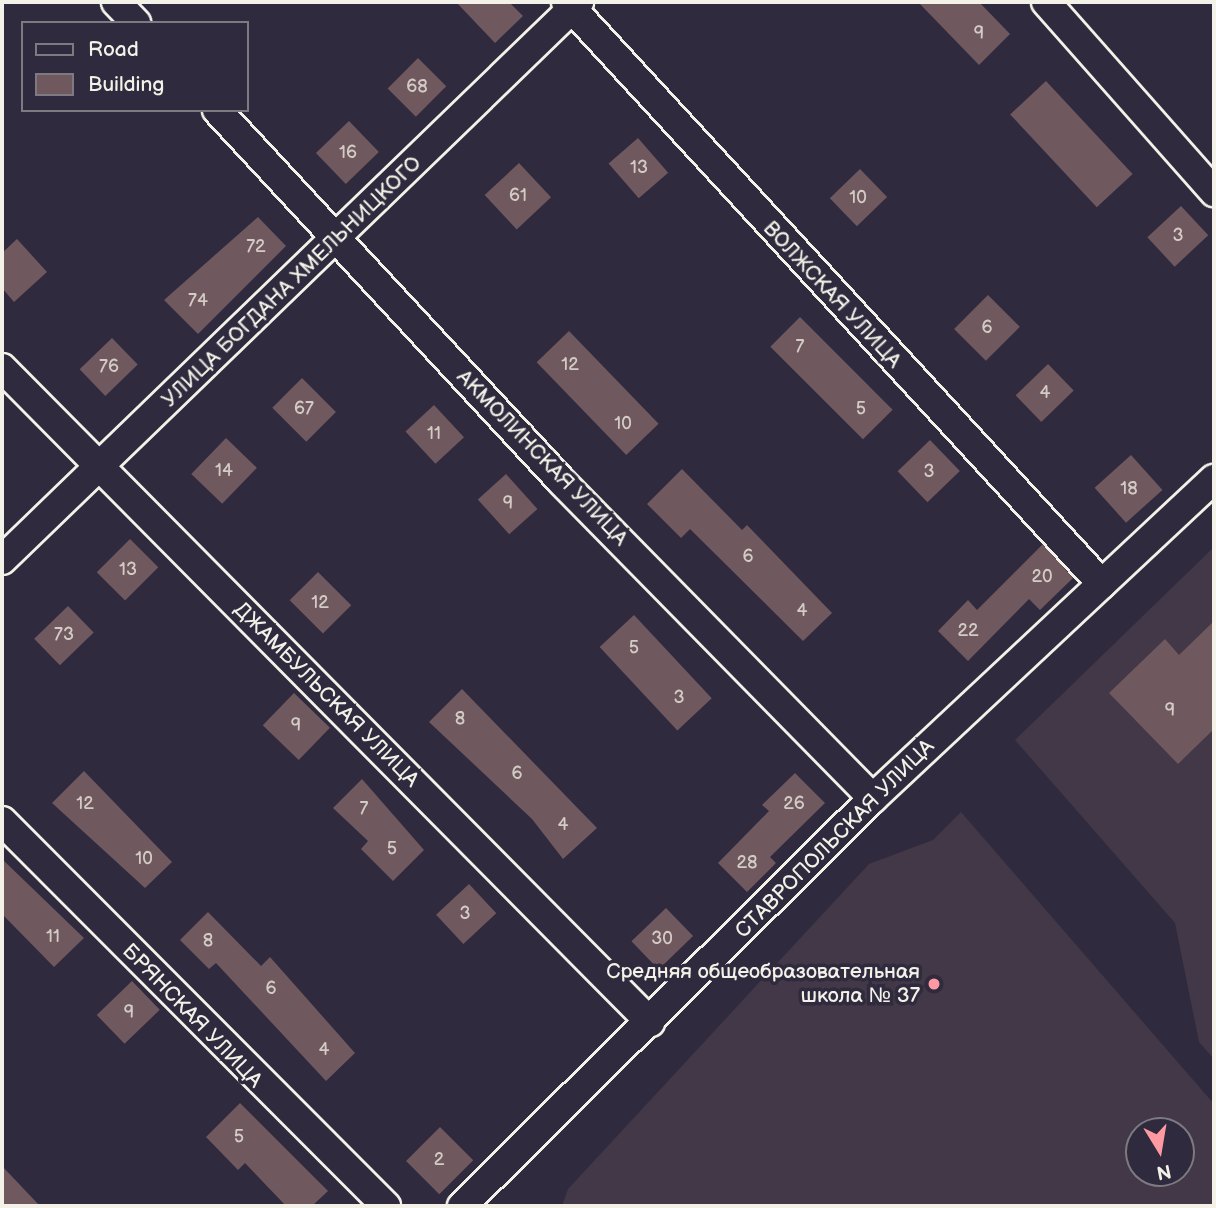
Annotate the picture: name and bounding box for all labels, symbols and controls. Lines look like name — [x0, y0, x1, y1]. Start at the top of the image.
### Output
legend — [21, 21, 248, 112]
house number: 9 — [974, 23, 984, 45]
text: Road — [88, 37, 139, 62]
text: Building — [88, 72, 164, 97]
house number: 68 — [406, 76, 428, 98]
house number: 16 — [339, 142, 357, 164]
street label: УЛИЦА БОГДАНА ХМЕЛЬНИЦКОГО — [157, 151, 427, 413]
house number: 13 — [630, 157, 648, 179]
house number: 61 — [509, 185, 527, 207]
house number: 10 — [849, 187, 867, 209]
street label: ВОЛЖСКАЯ УЛИЦА — [758, 216, 906, 374]
house number: 3 — [1172, 225, 1184, 247]
house number: 72 — [246, 236, 266, 258]
house number: 74 — [188, 290, 208, 312]
house number: 6 — [982, 317, 992, 339]
house number: 7 — [796, 336, 804, 358]
house number: 12 — [561, 354, 579, 376]
house number: 76 — [99, 356, 119, 378]
street label: АКМОЛИНСКАЯ УЛИЦА — [451, 365, 633, 551]
house number: 4 — [1040, 382, 1050, 404]
house number: 67 — [294, 398, 314, 420]
house number: 5 — [856, 398, 866, 420]
house number: 10 — [614, 413, 632, 435]
house number: 11 — [427, 423, 441, 445]
house number: 14 — [215, 460, 233, 482]
house number: 3 — [923, 461, 935, 483]
house number: 18 — [1120, 478, 1138, 500]
house number: 9 — [503, 493, 513, 515]
house number: 6 — [743, 546, 753, 568]
house number: 13 — [119, 559, 137, 581]
house number: 20 — [1031, 566, 1053, 588]
house number: 12 — [311, 592, 329, 614]
street label: ДЖАМБУЛЬСКАЯ УЛИЦА — [228, 597, 424, 793]
house number: 4 — [797, 600, 807, 622]
house number: 22 — [957, 620, 979, 642]
house number: 73 — [54, 624, 74, 646]
house number: 5 — [629, 637, 639, 659]
house number: 3 — [673, 687, 685, 709]
house number: 9 — [1165, 700, 1175, 722]
house number: 8 — [455, 708, 465, 730]
house number: 9 — [291, 715, 301, 737]
street label: СТАВРОПОЛЬСКАЯ УЛИЦА — [730, 734, 940, 944]
house number: 6 — [512, 763, 522, 785]
house number: 12 — [76, 793, 94, 815]
house number: 26 — [783, 793, 805, 815]
house number: 7 — [360, 798, 368, 820]
house number: 4 — [558, 814, 568, 836]
house number: 5 — [387, 838, 397, 860]
house number: 10 — [135, 848, 153, 870]
house number: 28 — [736, 852, 758, 874]
house number: 3 — [459, 903, 471, 925]
house number: 11 — [46, 926, 60, 948]
house number: 30 — [651, 928, 673, 950]
house number: 8 — [203, 930, 213, 952]
street label: БРЯНСКАЯ УЛИЦА — [117, 939, 267, 1093]
place label: Средняя общеобразовательная школа № 37 — [606, 959, 920, 1009]
marker: Средняя общеобразовательная школа № 37 — [926, 976, 942, 992]
house number: 6 — [266, 978, 276, 1000]
house number: 9 — [124, 1002, 134, 1024]
house number: 4 — [319, 1039, 329, 1061]
north arrow — [1125, 1117, 1195, 1187]
house number: 5 — [234, 1126, 244, 1148]
house number: 2 — [434, 1149, 444, 1171]
text: N — [1155, 1158, 1173, 1184]

